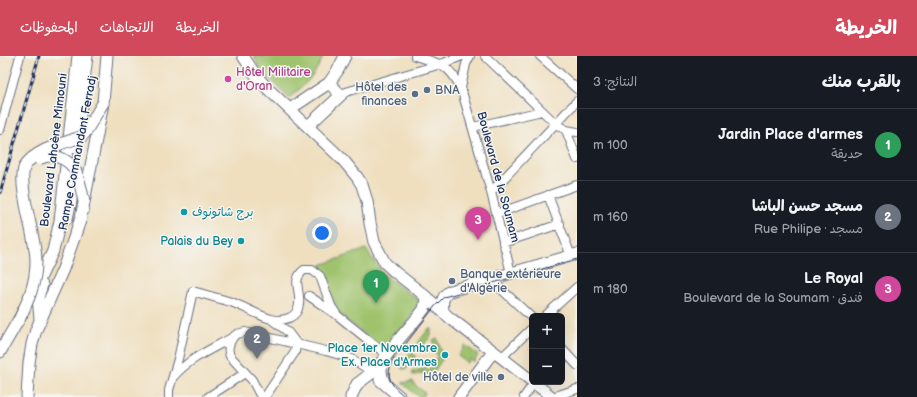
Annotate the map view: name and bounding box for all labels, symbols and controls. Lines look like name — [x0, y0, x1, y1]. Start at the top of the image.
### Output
text: الخريطة — [835, 17, 897, 40]
text: المحفوظات — [20, 19, 78, 36]
text: الاتجاهات — [100, 19, 154, 36]
text: الخريطة — [176, 19, 219, 36]
place label: Hôtel Militaire d'Oran — [236, 65, 311, 94]
street label: Boulevard Lahcène Mimouni — [37, 72, 71, 228]
text: بالقرب منك — [822, 72, 901, 92]
street label: Rampe Commandant Ferradj — [56, 74, 100, 232]
marker: Hôtel Militaire d'Oran — [223, 74, 233, 84]
text: النتائج: 3 — [593, 74, 637, 90]
place label: Hôtel des finances — [355, 80, 407, 109]
place label: BNA — [435, 83, 460, 98]
marker: BNA — [422, 85, 432, 95]
marker: Hôtel des finances — [410, 89, 420, 99]
street label: Boulevard de la Soumam — [473, 110, 523, 244]
text: Jardin Place d'armes — [718, 125, 863, 144]
text: 100 m — [593, 137, 628, 153]
text: 1 — [885, 137, 891, 153]
text: حديقة — [831, 146, 863, 162]
text: مسجد حسن الباشا — [752, 197, 863, 216]
place label: برج شاتونوف — [192, 205, 253, 221]
marker: برج شاتونوف — [179, 207, 189, 217]
pin: 3 — [465, 207, 491, 240]
text: 160 m — [593, 209, 628, 225]
text: 2 — [884, 209, 892, 225]
text: مسجد · Rue Philipe — [754, 221, 863, 237]
your location — [312, 223, 332, 243]
place label: Palais du Bey — [160, 234, 234, 249]
marker: Palais du Bey — [236, 236, 246, 246]
place label: Banque extérieure d'Algérie — [460, 267, 561, 296]
text: Le Royal — [804, 269, 863, 288]
pin: 1 — [363, 270, 389, 303]
marker: Banque extérieure d'Algérie — [447, 276, 457, 286]
text: 180 m — [593, 281, 628, 297]
text: 3 — [884, 281, 892, 297]
text: فندق · Boulevard de la Soumam — [683, 290, 863, 306]
map controls — [529, 313, 565, 385]
button: + — [529, 313, 565, 349]
pin: 2 — [244, 326, 270, 359]
place label: Place 1er Novembre Ex. Place d'Armes — [327, 341, 437, 370]
button: − — [529, 349, 565, 385]
marker: Place 1er Novembre Ex. Place d'Armes — [440, 350, 450, 360]
place label: Hôtel de ville — [423, 370, 493, 385]
marker: Hôtel de ville — [496, 372, 506, 382]

